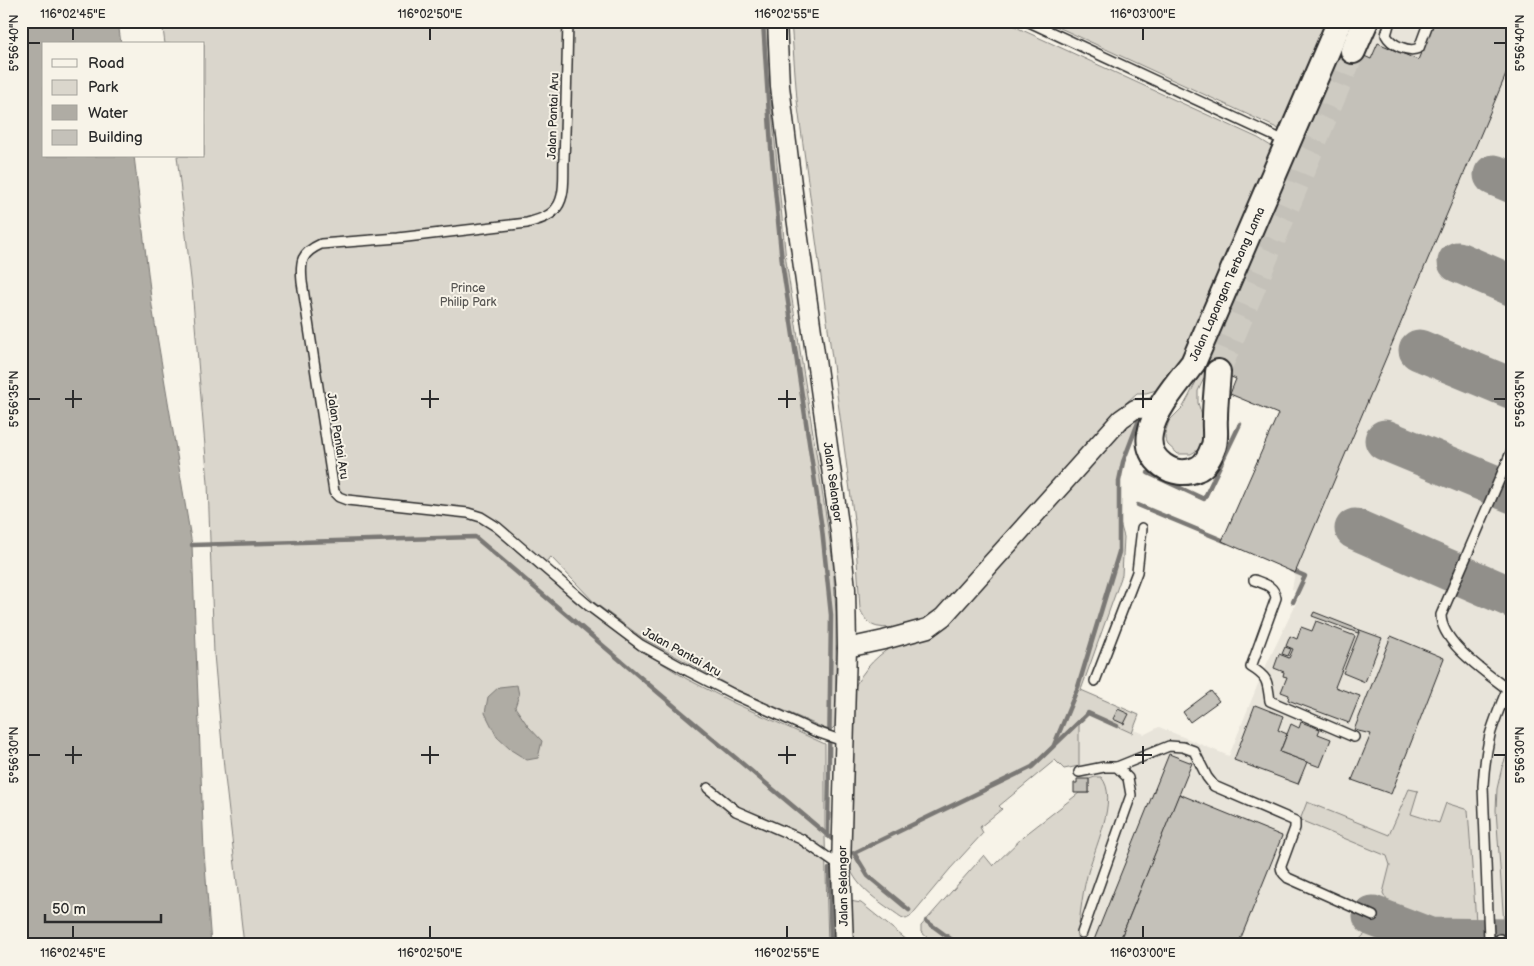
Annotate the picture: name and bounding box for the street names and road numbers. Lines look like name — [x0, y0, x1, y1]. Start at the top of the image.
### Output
street label: Jalan Pantai Aru — [544, 72, 563, 160]
street label: Jalan Lapangan Terbang Lama — [1187, 205, 1268, 364]
street label: Jalan Pantai Aru — [323, 392, 352, 480]
street label: Jalan Selangor — [819, 441, 846, 524]
street label: Jalan Pantai Aru — [640, 625, 724, 680]
street label: Jalan Selangor — [835, 845, 852, 926]

